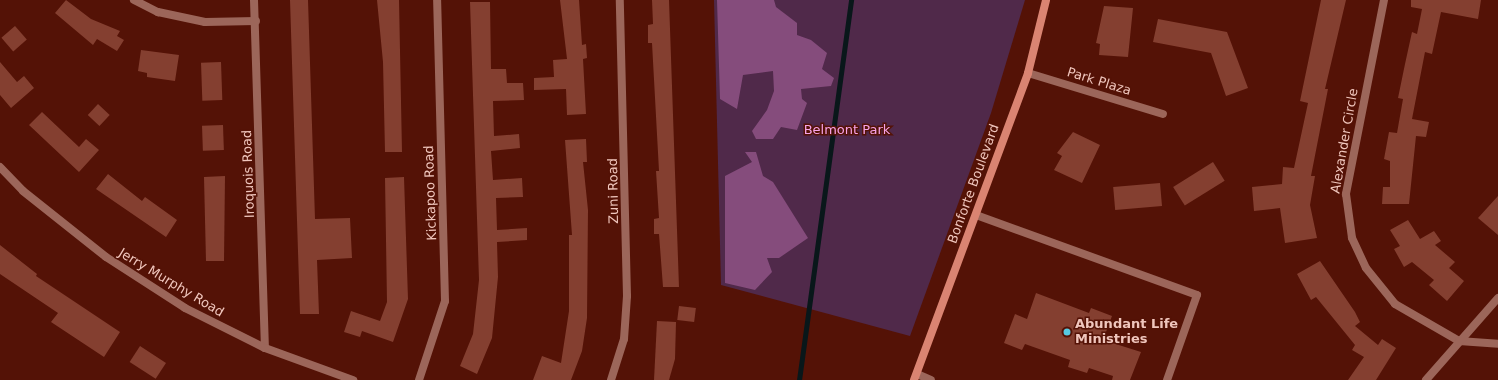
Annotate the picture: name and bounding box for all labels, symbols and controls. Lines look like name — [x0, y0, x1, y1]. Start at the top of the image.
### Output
street label: Park Plaza — [1065, 65, 1133, 99]
street label: Alexander Circle — [1328, 87, 1362, 195]
park label: Belmont Park — [804, 122, 890, 138]
street label: Bonforte Boulevard — [945, 122, 1003, 246]
street label: Iroquois Road — [240, 130, 258, 218]
street label: Kickapoo Road — [422, 145, 440, 241]
street label: Zuni Road — [606, 158, 622, 224]
street label: Jerry Murphy Road — [116, 245, 226, 321]
place label: Abundant Life Ministries — [1075, 317, 1178, 348]
marker: Abundant Life Ministries — [1062, 327, 1072, 337]

